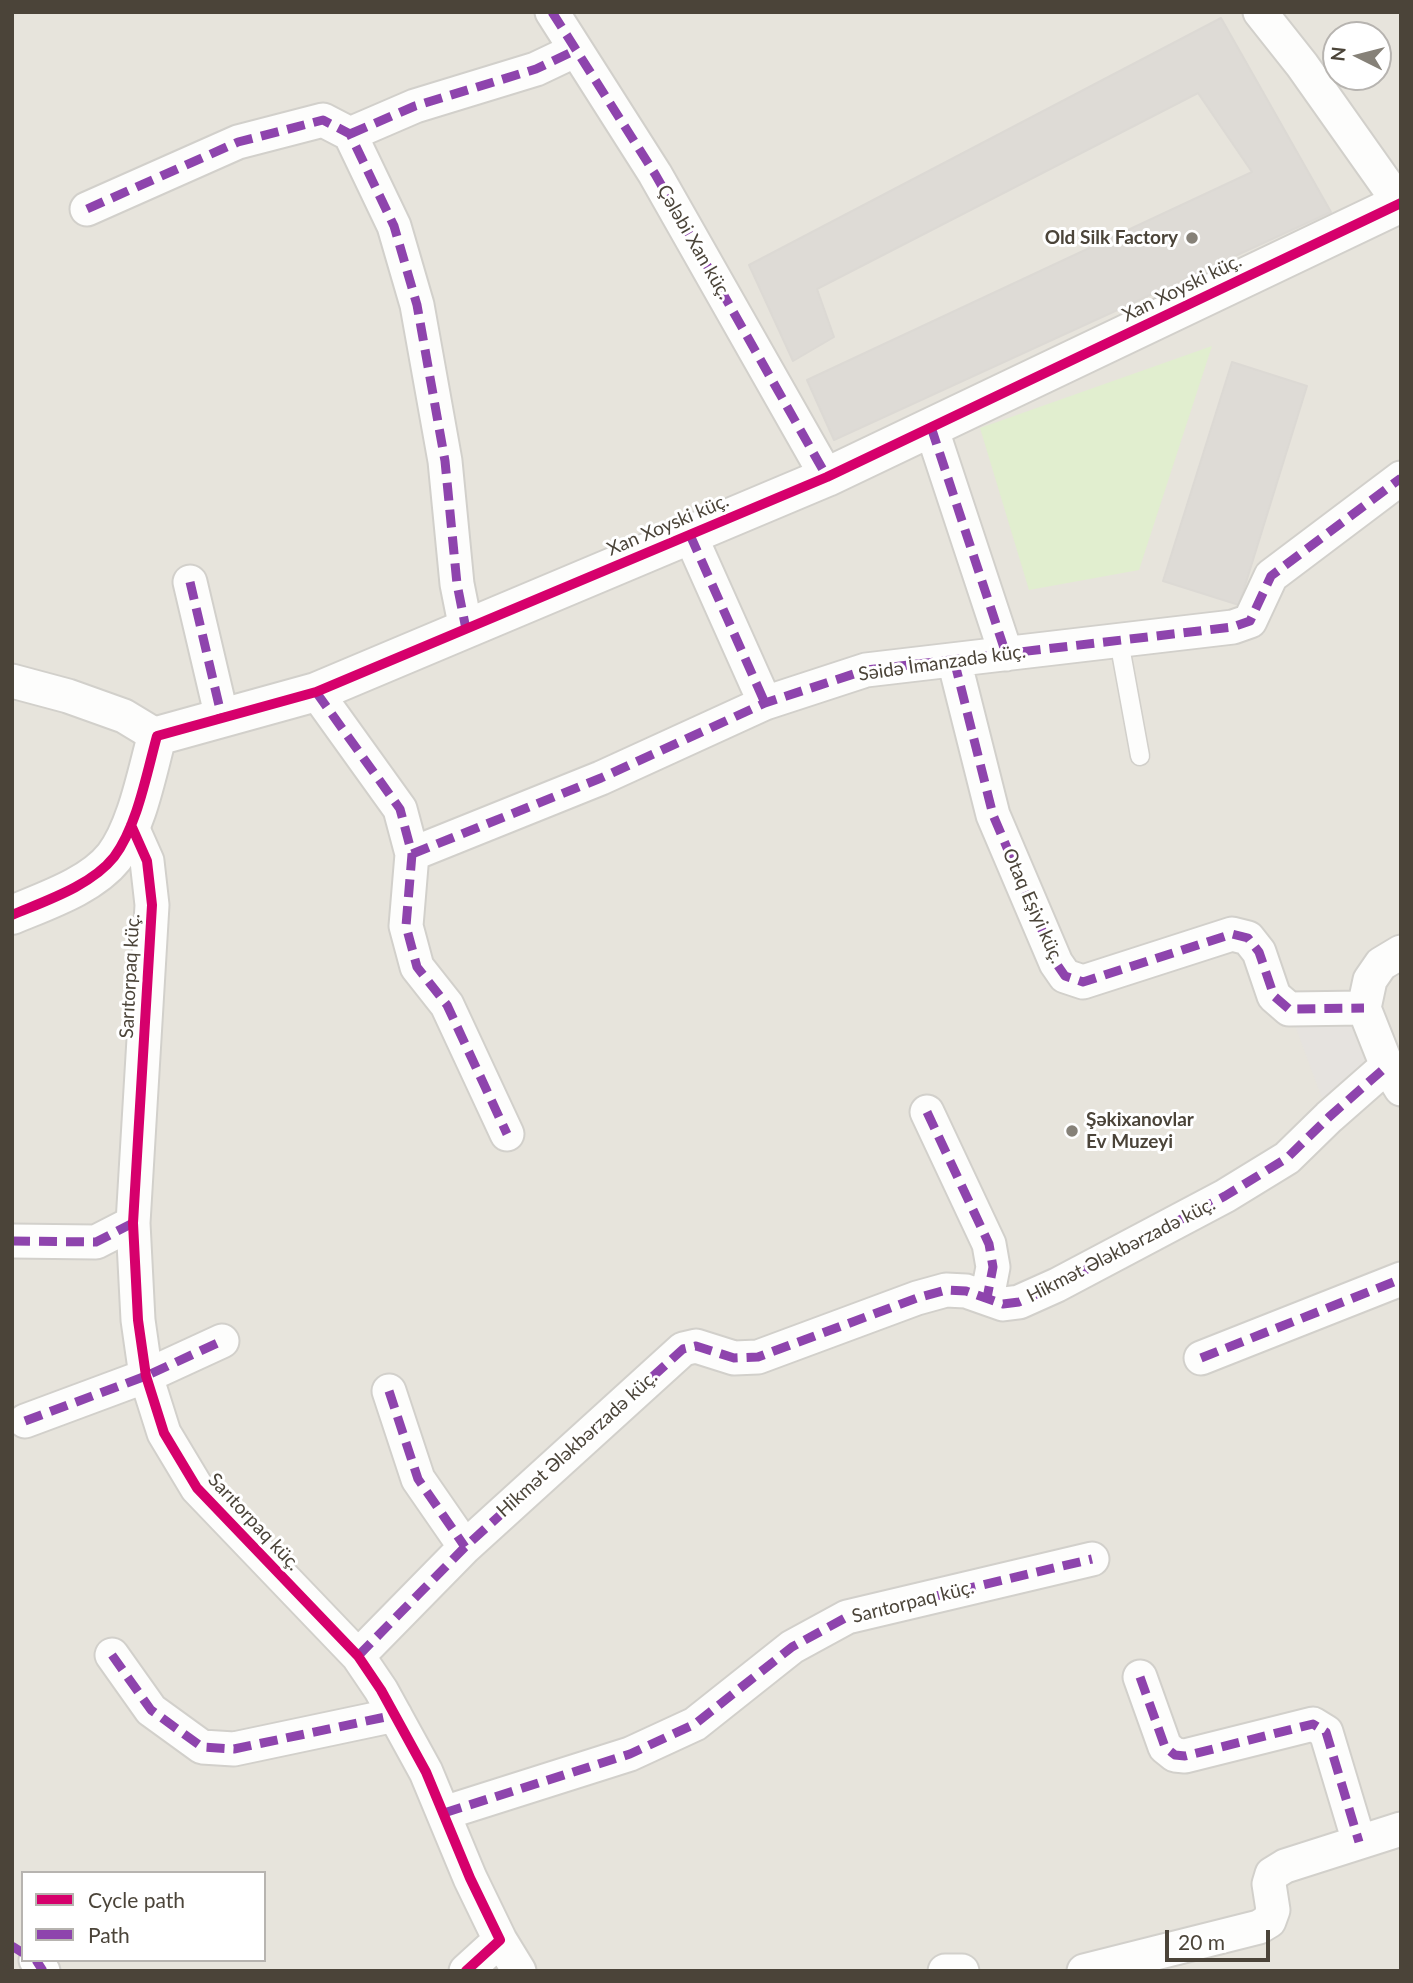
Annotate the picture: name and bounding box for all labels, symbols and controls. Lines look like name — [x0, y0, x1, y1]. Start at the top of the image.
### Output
north arrow — [1322, 21, 1392, 91]
text: N — [1325, 45, 1350, 62]
street label: Çələbi Xan küç. — [652, 181, 736, 303]
place label: Old Silk Factory — [1045, 227, 1178, 249]
marker: Old Silk Factory — [1184, 230, 1200, 246]
street label: Xan Xoyski küç. — [1119, 249, 1245, 327]
street label: Xan Xoyski küç. — [604, 489, 732, 561]
street label: Səidə İmanzadə küç. — [857, 640, 1027, 686]
street label: Otaq Eşiyi küç. — [997, 845, 1069, 967]
street label: Sarıtorpaq küç. — [115, 913, 145, 1039]
place label: Şəkixanovlar Ev Muzeyi — [1086, 1109, 1194, 1153]
marker: Şəkixanovlar Ev Muzeyi — [1064, 1123, 1080, 1139]
street label: Hikmət Ələkbərzadə küç. — [1023, 1193, 1219, 1307]
street label: Hikmət Ələkbərzadə küç. — [492, 1366, 662, 1522]
street label: Sarıtorpaq küç. — [203, 1469, 305, 1575]
street label: Sarıtorpaq küç. — [850, 1576, 976, 1628]
legend — [21, 1871, 266, 1962]
text: Cycle path — [88, 1887, 185, 1912]
scale bar — [1168, 1916, 1273, 1960]
text: Path — [88, 1922, 130, 1947]
text: 20 m — [1178, 1929, 1225, 1954]

